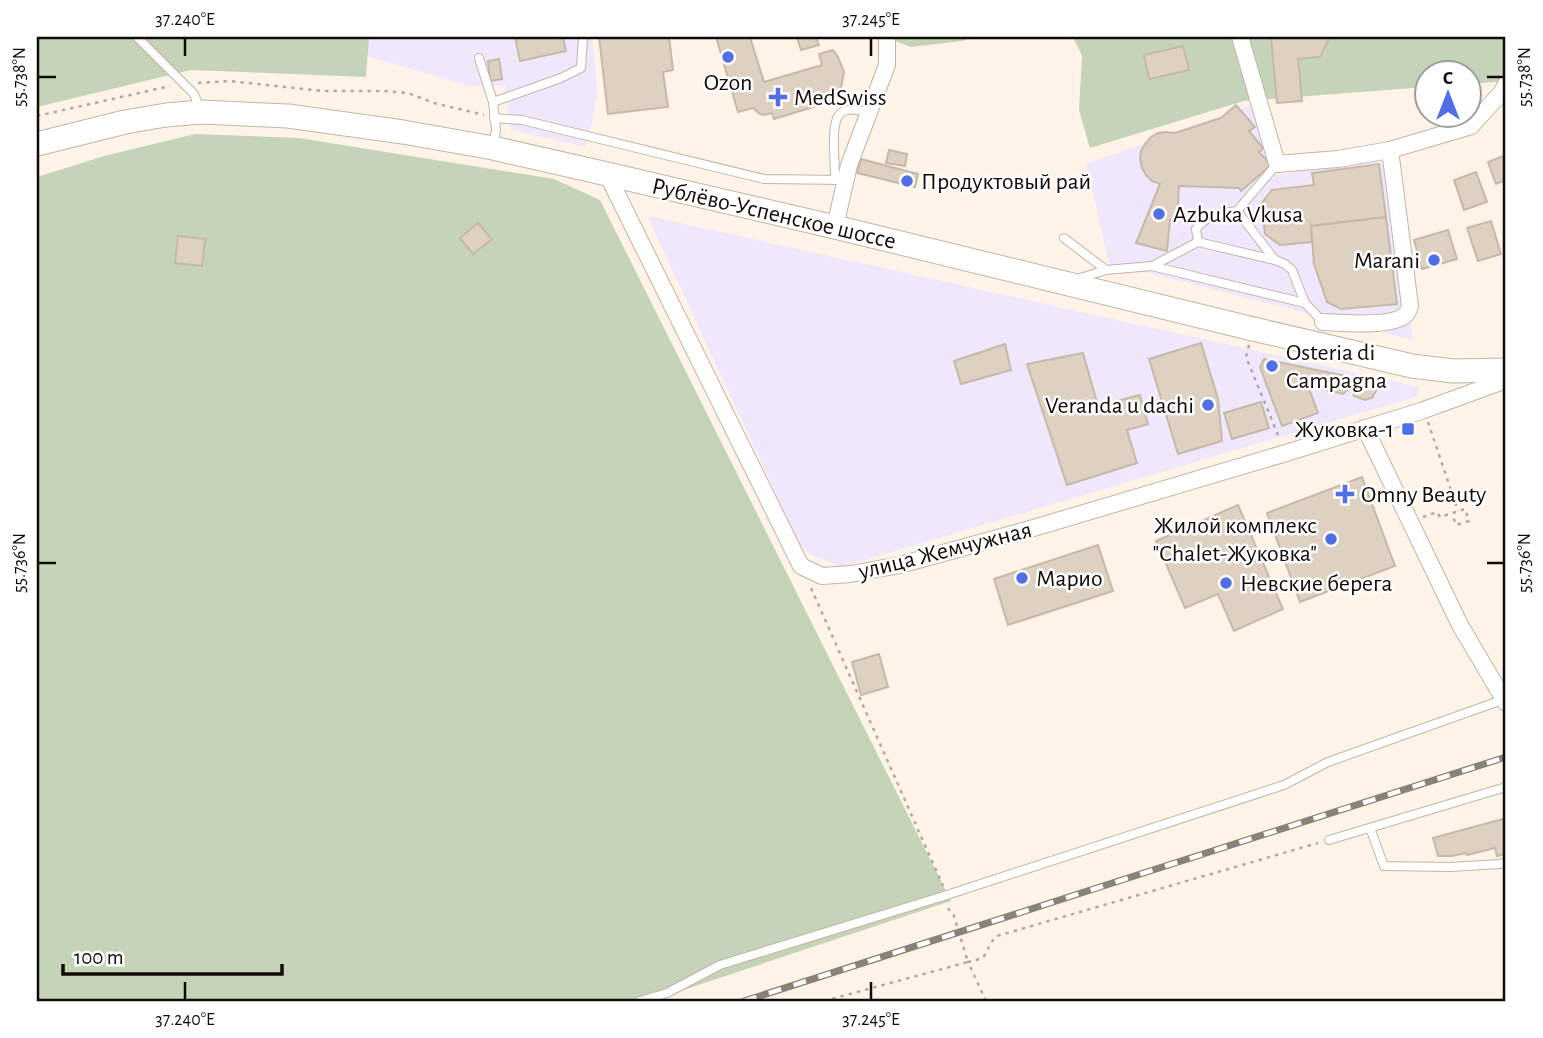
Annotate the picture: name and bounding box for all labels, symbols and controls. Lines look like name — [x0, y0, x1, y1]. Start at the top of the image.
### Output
text: 37.240°E — [155, 11, 215, 29]
text: 37.245°E — [842, 11, 900, 29]
text: 55.738°N — [11, 47, 29, 107]
text: 55.738°N — [1516, 47, 1534, 107]
marker: Ozon — [720, 49, 736, 65]
north arrow — [1414, 60, 1484, 130]
text: С — [1443, 69, 1453, 88]
place label: Ozon — [704, 71, 752, 95]
place label: MedSwiss — [794, 86, 887, 110]
marker: MedSwiss — [768, 87, 788, 107]
place label: Продуктовый рай — [921, 170, 1091, 194]
marker: Продуктовый рай — [899, 173, 915, 189]
street label: Рублёво-Успенское шоссе — [649, 174, 898, 254]
place label: Azbuka Vkusa — [1173, 203, 1303, 227]
marker: Azbuka Vkusa — [1151, 206, 1167, 222]
place label: Marani — [1354, 249, 1420, 273]
marker: Marani — [1426, 252, 1442, 268]
place label: Osteria di Campagna — [1286, 341, 1387, 393]
marker: Osteria di Campagna — [1264, 358, 1280, 374]
place label: Veranda u dachi — [1045, 394, 1194, 418]
marker: Veranda u dachi — [1200, 397, 1216, 413]
place label: Жуковка-1 — [1295, 418, 1394, 442]
marker: Жуковка-1 — [1400, 421, 1416, 437]
place label: Omny Beauty — [1361, 483, 1486, 507]
marker: Omny Beauty — [1335, 484, 1355, 504]
place label: Жилой комплекс "Chalet-Жуковка" — [1153, 514, 1317, 566]
street label: улица Жемчужная — [855, 518, 1034, 584]
marker: Жилой комплекс "Chalet-Жуковка" — [1323, 531, 1339, 547]
text: 55.736°N — [11, 533, 29, 593]
text: 55.736°N — [1516, 533, 1534, 593]
place label: Марио — [1036, 567, 1103, 591]
marker: Марио — [1014, 570, 1030, 586]
place label: Невские берега — [1240, 572, 1392, 596]
marker: Невские берега — [1218, 575, 1234, 591]
scale bar — [63, 933, 282, 977]
text: 100 m — [74, 947, 124, 968]
text: 37.240°E — [155, 1011, 215, 1029]
text: 37.245°E — [842, 1011, 900, 1029]

